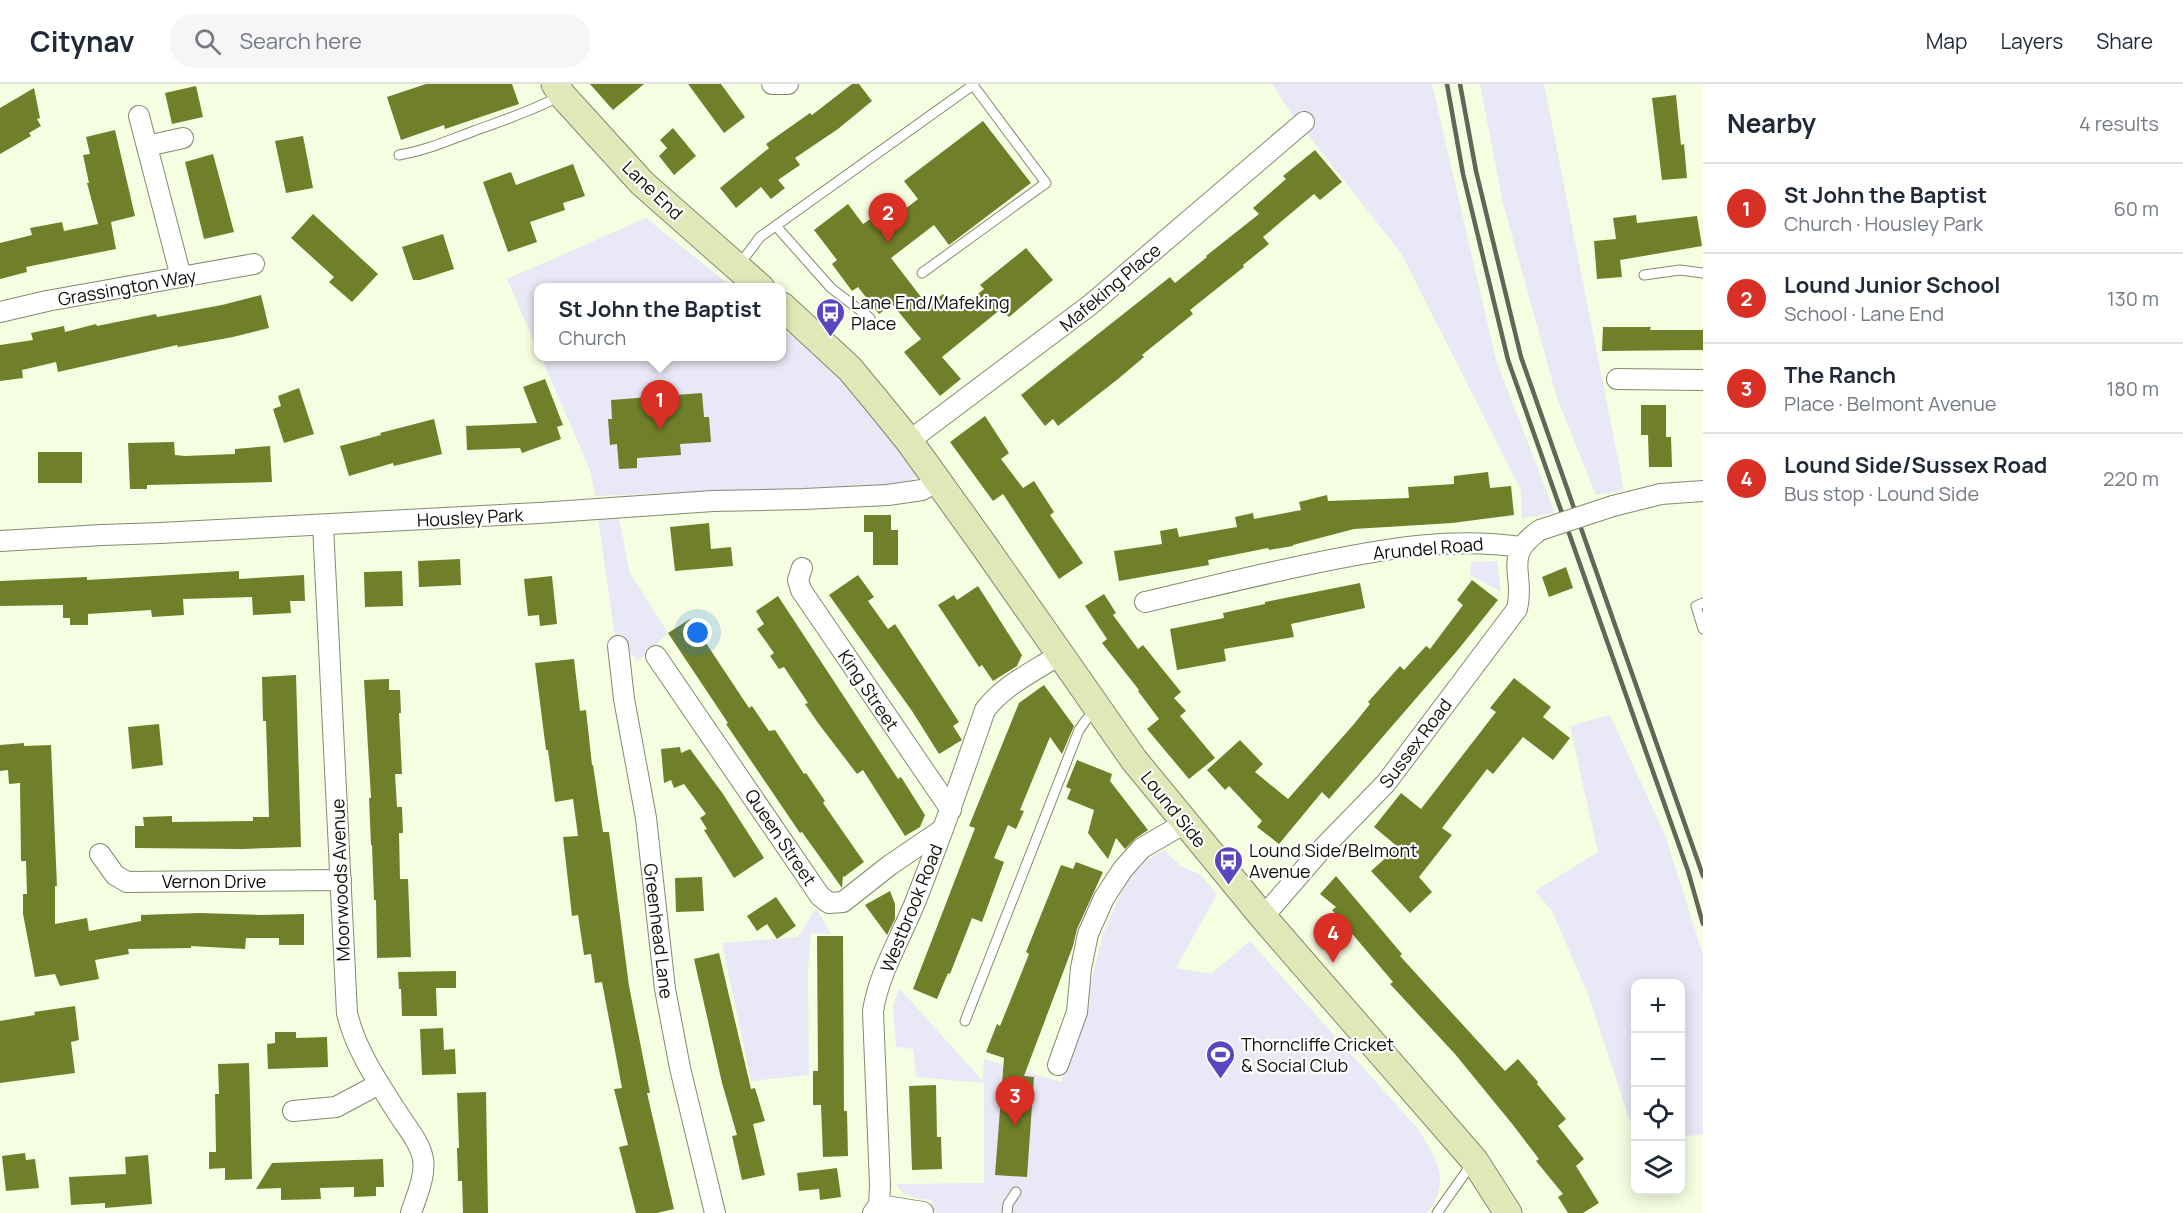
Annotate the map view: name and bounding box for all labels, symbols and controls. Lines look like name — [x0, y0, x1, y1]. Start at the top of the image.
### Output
search box — [170, 14, 590, 68]
text: Citynav — [30, 22, 134, 60]
icon: search — [191, 25, 224, 58]
text: Search here — [239, 26, 362, 56]
text: Map — [1926, 27, 1967, 55]
text: Layers — [2000, 27, 2063, 55]
text: Share — [2096, 27, 2153, 55]
text: Nearby — [1727, 105, 1816, 141]
text: 4 results — [2079, 110, 2159, 137]
street label: Lane End — [618, 155, 688, 225]
text: St John the Baptist — [1784, 180, 1987, 210]
pin: 2 — [868, 194, 908, 243]
text: 1 — [1742, 195, 1751, 222]
text: 60 m — [2113, 195, 2159, 222]
text: Church · Housley Park — [1784, 210, 1983, 237]
street label: Mafeking Place — [1054, 238, 1166, 336]
street label: Grassington Way — [56, 263, 199, 311]
text: Lound Junior School — [1784, 270, 2000, 300]
popup — [534, 283, 786, 361]
text: 2 — [1741, 285, 1752, 312]
text: 130 m — [2107, 285, 2159, 312]
place label: Lane End/Mafeking Place — [851, 290, 1010, 335]
text: St John the Baptist — [558, 294, 762, 324]
bus stop icon: Lane End/Mafeking Place — [814, 296, 846, 338]
text: School · Lane End — [1784, 300, 1944, 327]
text: Church — [558, 324, 626, 351]
text: The Ranch — [1784, 360, 1896, 390]
text: 3 — [1741, 375, 1752, 402]
text: 180 m — [2106, 375, 2159, 402]
pin: 1 — [640, 380, 680, 430]
text: Place · Belmont Avenue — [1784, 390, 1997, 417]
text: Lound Side/Sussex Road — [1784, 450, 2047, 480]
text: 4 — [1740, 465, 1753, 492]
text: 220 m — [2103, 465, 2159, 492]
text: Bus stop · Lound Side — [1784, 480, 1979, 507]
street label: Housley Park — [416, 502, 525, 532]
street label: Arundel Road — [1372, 531, 1484, 565]
your location — [683, 618, 712, 647]
street label: King Street — [833, 645, 905, 735]
street label: Sussex Road — [1373, 693, 1457, 793]
street label: Lound Side — [1136, 766, 1212, 852]
street label: Queen Street — [740, 784, 822, 890]
street label: Moorwoods Avenue — [325, 798, 355, 962]
place label: Lound Side/Belmont Avenue — [1249, 838, 1417, 883]
street label: Westbrook Road — [874, 840, 948, 976]
bus stop icon: Lound Side/Belmont Avenue — [1212, 844, 1244, 886]
street label: Greenhead Lane — [639, 862, 679, 1000]
street label: Vernon Drive — [162, 869, 266, 893]
pin: 4 — [1314, 914, 1352, 963]
map controls — [1631, 979, 1685, 1195]
button: + — [1631, 979, 1685, 1033]
place label: Thorncliffe Cricket & Social Club — [1241, 1032, 1394, 1077]
button: − — [1631, 1033, 1685, 1087]
sports icon: Thorncliffe Cricket & Social Club — [1204, 1038, 1236, 1080]
pin: 3 — [996, 1076, 1034, 1126]
button: locate — [1631, 1087, 1685, 1141]
button: layers — [1631, 1141, 1685, 1195]

